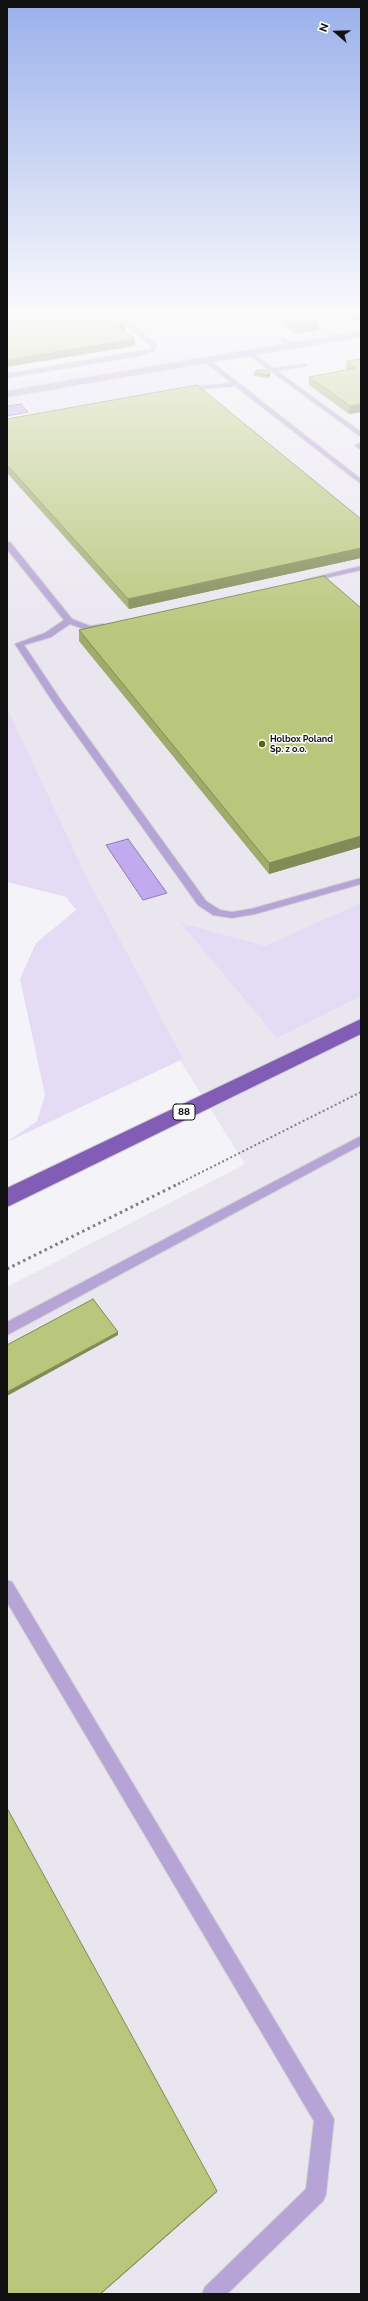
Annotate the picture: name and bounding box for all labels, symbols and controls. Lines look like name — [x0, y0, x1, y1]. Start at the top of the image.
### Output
north arrow — [316, 12, 356, 52]
text: N — [317, 22, 332, 34]
place label: Holbox Poland Sp. z o.o. — [270, 734, 333, 755]
marker: Holbox Poland Sp. z o.o. — [257, 739, 267, 749]
road number: 88 — [173, 1104, 195, 1120]

